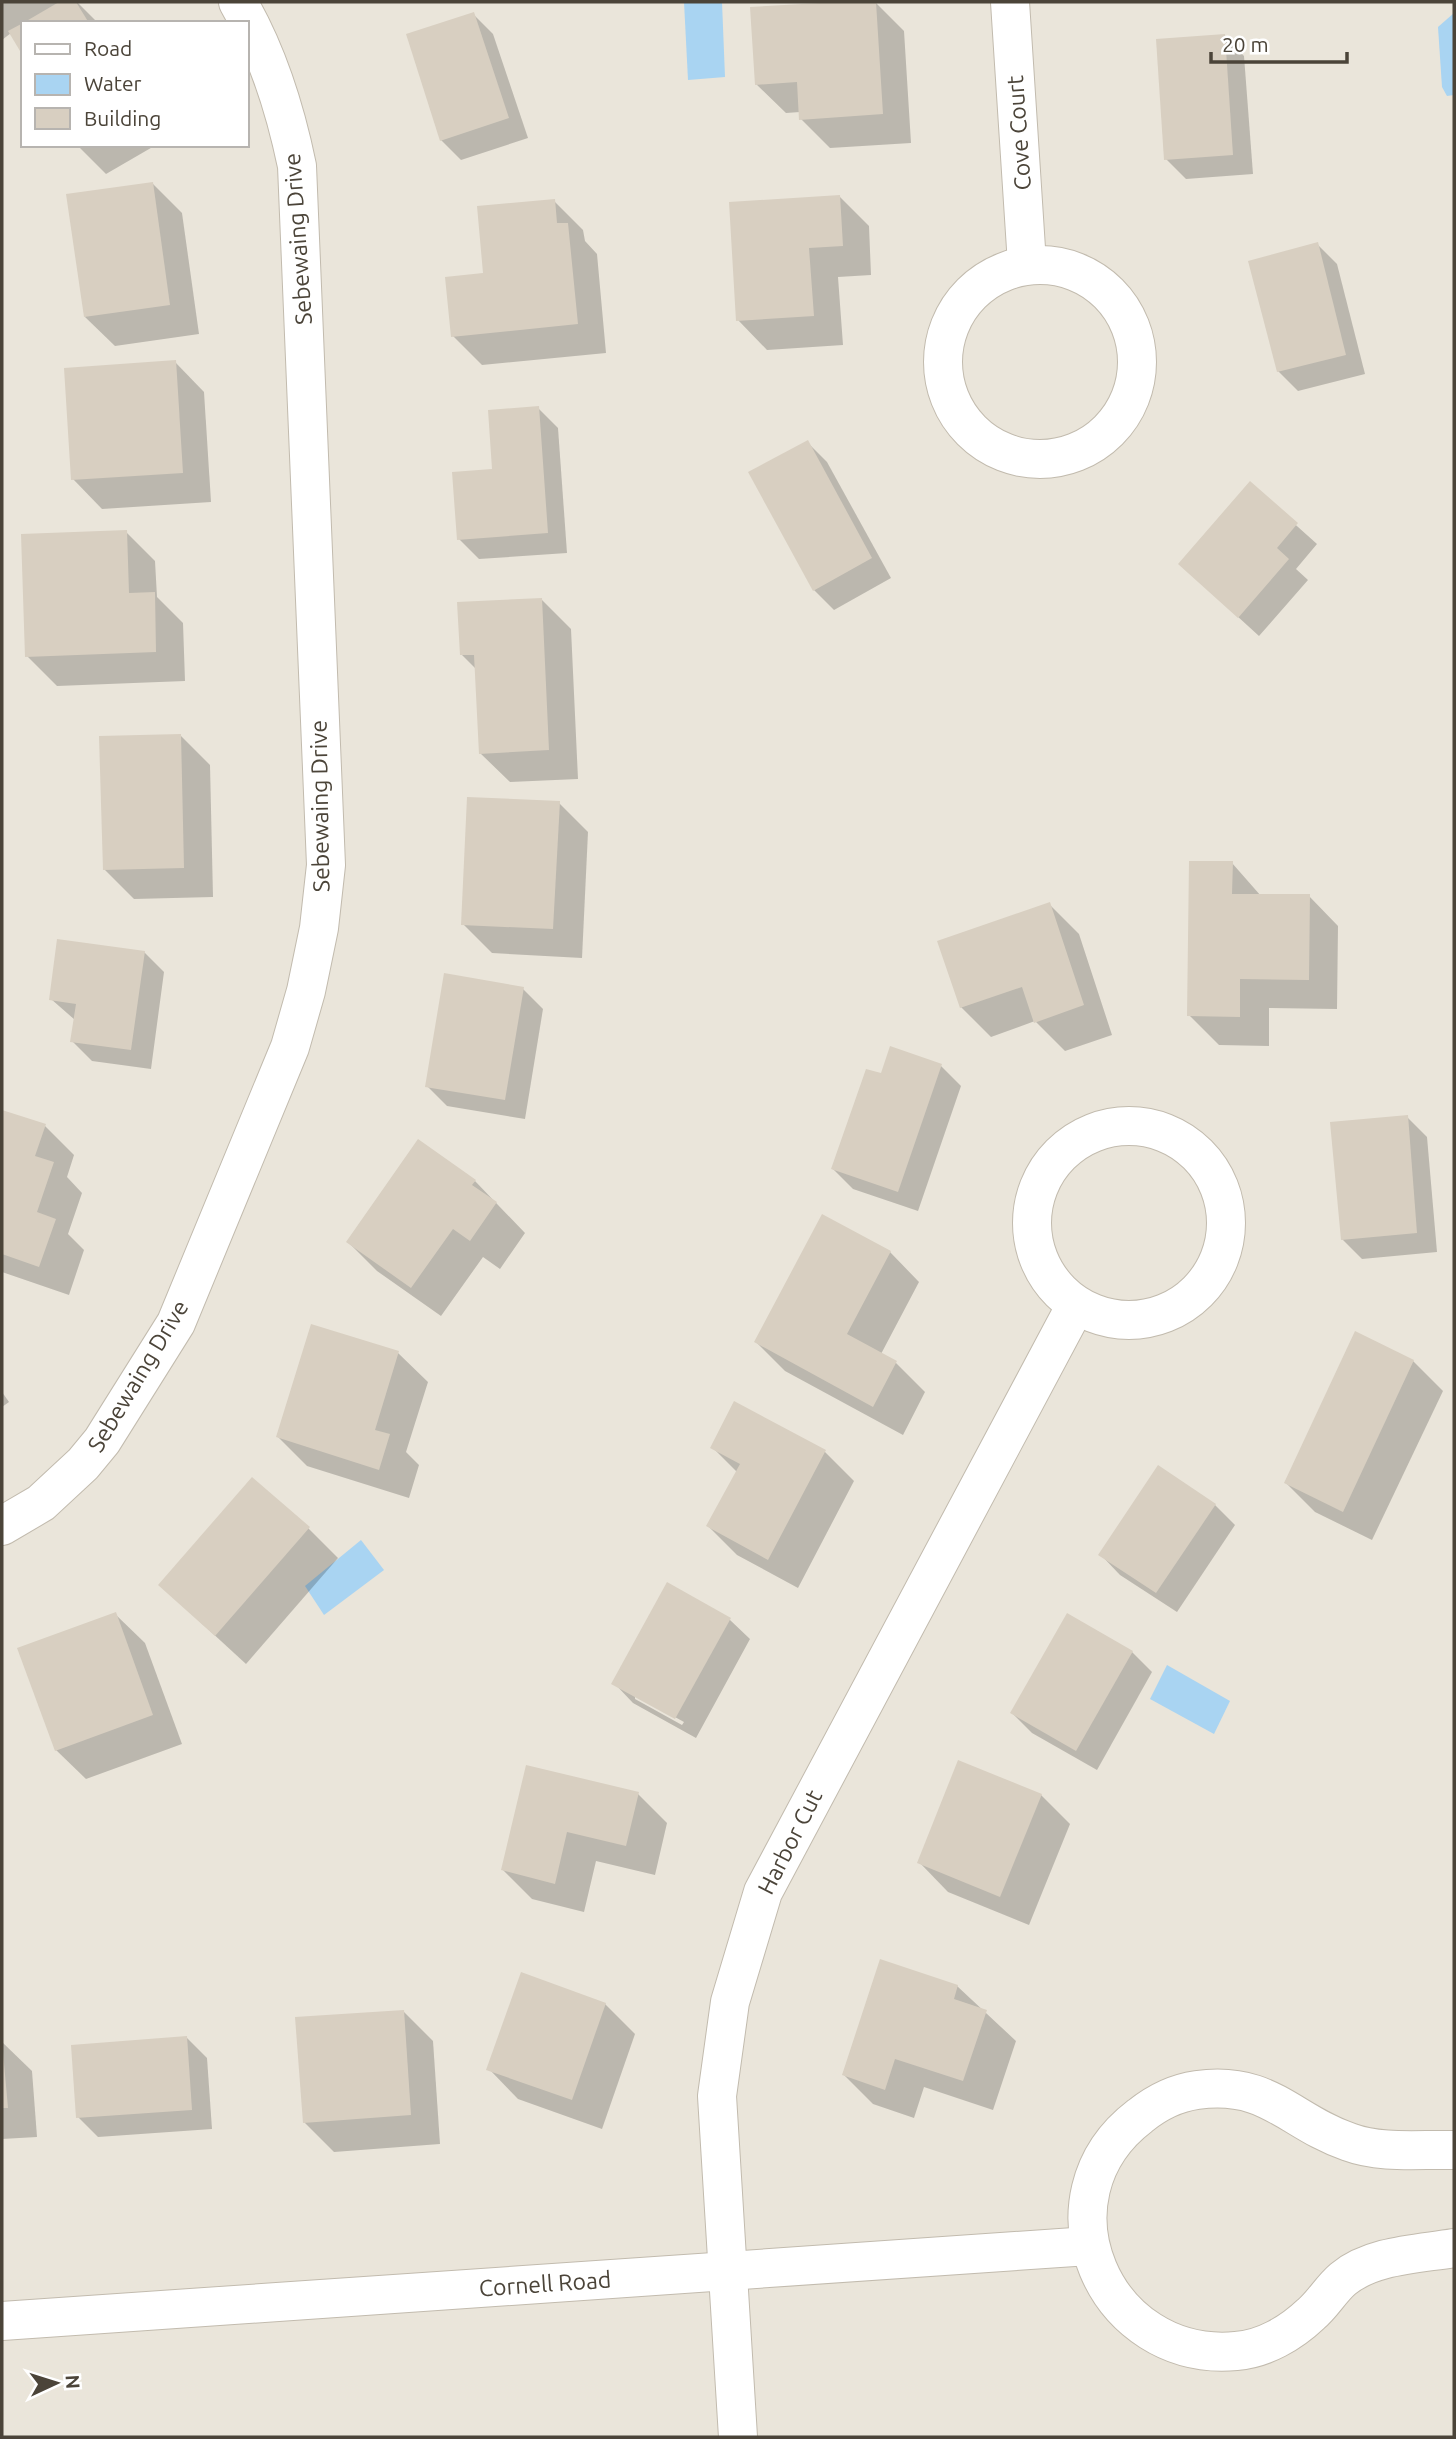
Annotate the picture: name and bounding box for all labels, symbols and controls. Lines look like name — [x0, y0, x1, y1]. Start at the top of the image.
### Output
legend — [21, 21, 248, 147]
scale bar — [1211, 21, 1348, 65]
text: 20 m — [1222, 32, 1269, 56]
text: Road — [84, 36, 132, 60]
text: Water — [84, 71, 142, 95]
street label: Cove Court — [1002, 75, 1035, 191]
text: Building — [84, 106, 161, 130]
street label: Sebewaing Drive — [279, 152, 316, 326]
street label: Sebewaing Drive — [305, 720, 334, 892]
street label: Sebewaing Drive — [83, 1296, 193, 1456]
street label: Harbor Cut — [753, 1786, 826, 1898]
street label: Cornell Road — [478, 2266, 612, 2301]
north arrow — [21, 2348, 91, 2418]
text: N — [61, 2374, 84, 2390]

